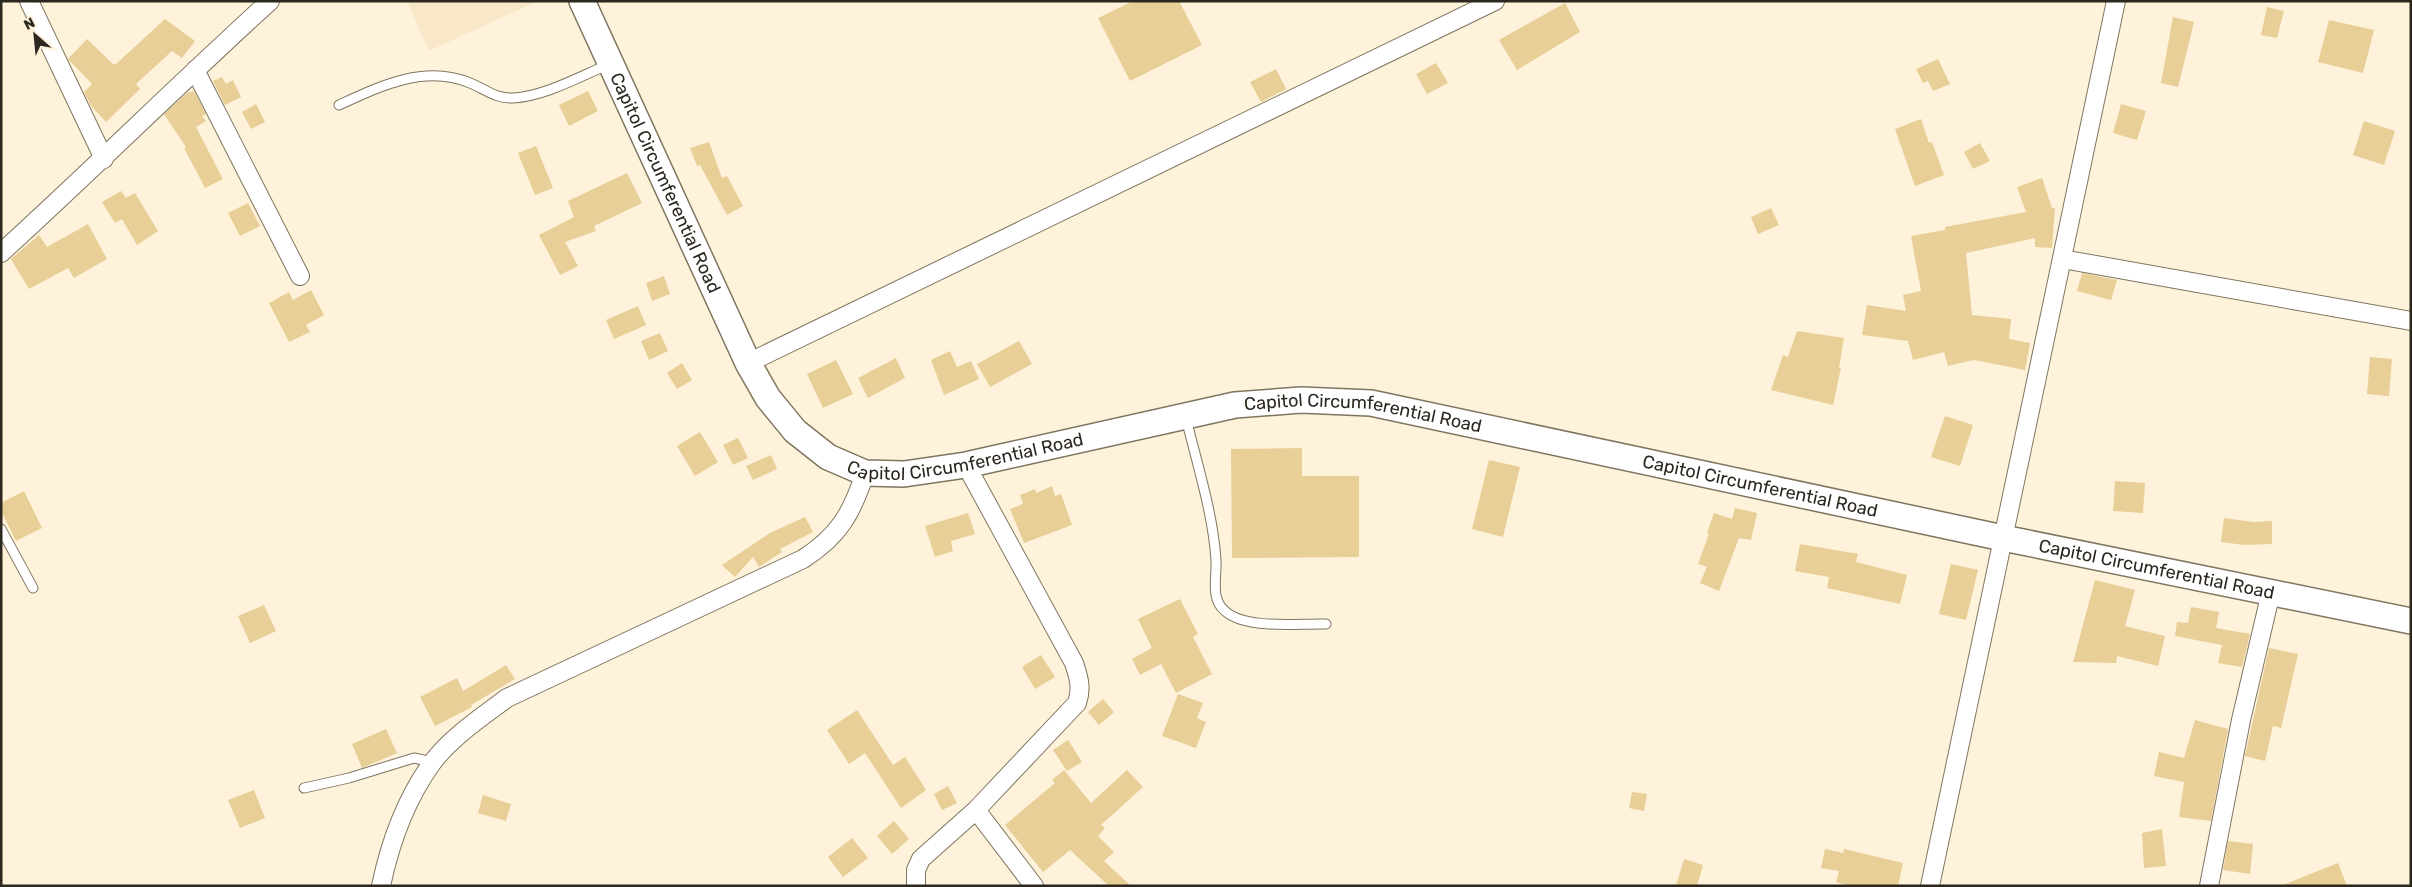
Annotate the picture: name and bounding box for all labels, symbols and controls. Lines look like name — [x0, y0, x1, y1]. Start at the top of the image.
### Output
north arrow — [10, 10, 60, 60]
text: N — [21, 14, 38, 34]
street label: Capitol Circumferential Road — [605, 69, 725, 297]
street label: Capitol Circumferential Road — [1243, 389, 1484, 437]
street label: Capitol Circumferential Road — [844, 428, 1085, 485]
street label: Capitol Circumferential Road — [1640, 450, 1880, 522]
street label: Capitol Circumferential Road — [2037, 535, 2276, 604]

